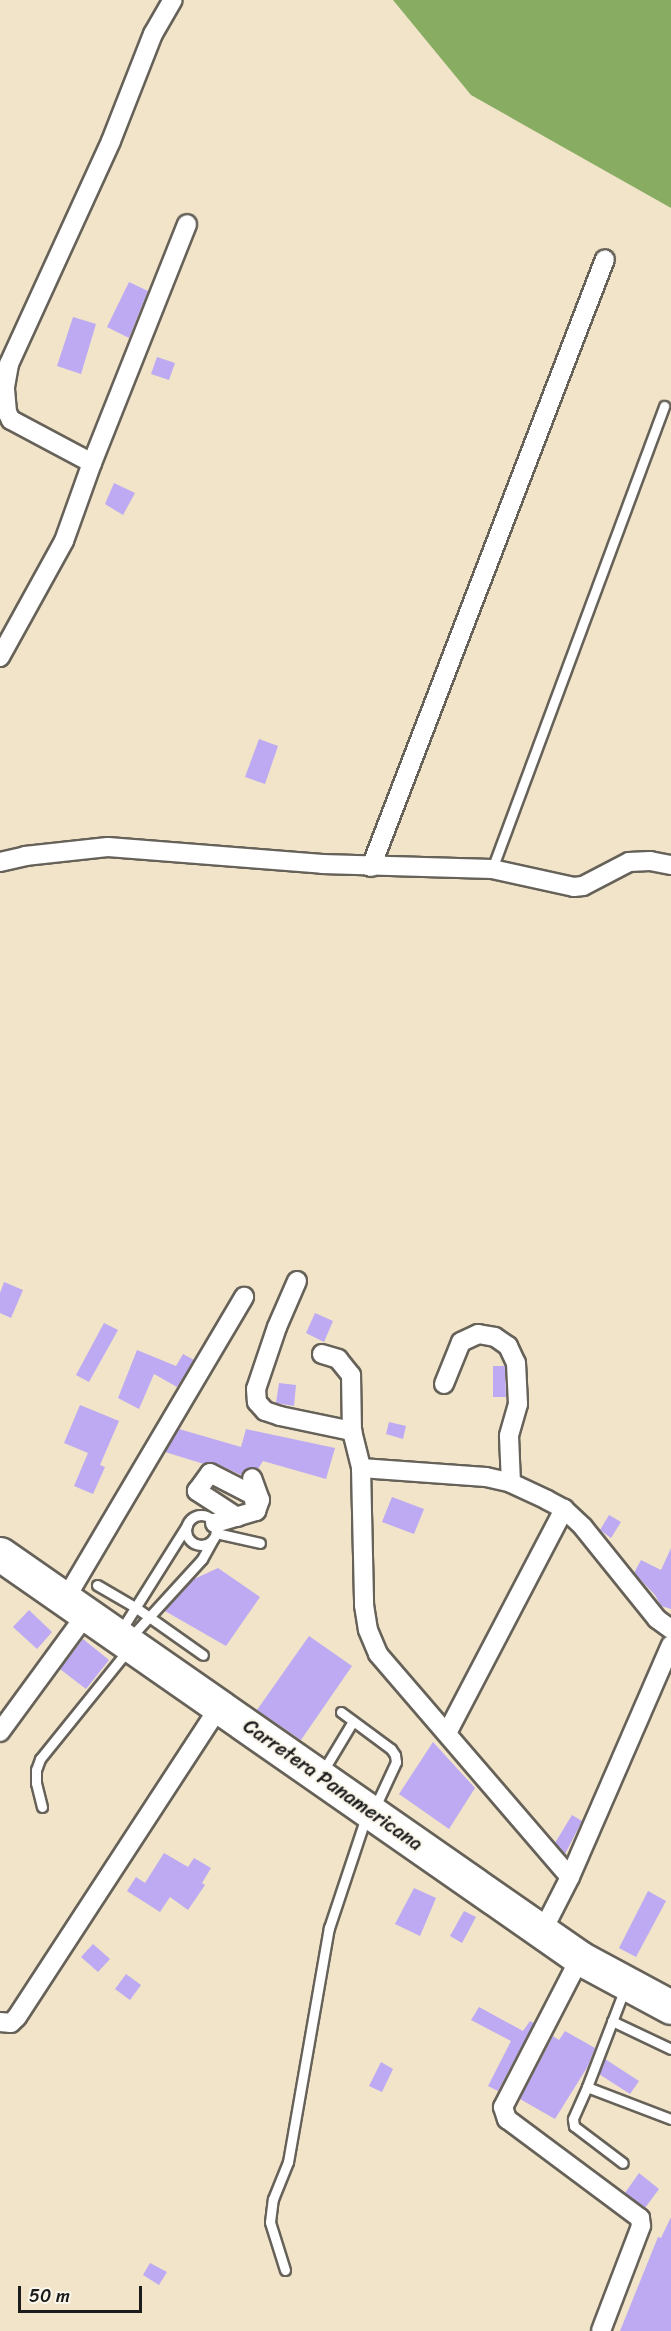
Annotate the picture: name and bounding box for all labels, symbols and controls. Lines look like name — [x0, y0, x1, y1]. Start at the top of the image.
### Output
street label: Carretera Panamericana — [239, 1714, 427, 1856]
scale bar — [21, 2274, 146, 2312]
text: 50 m — [29, 2280, 70, 2312]

